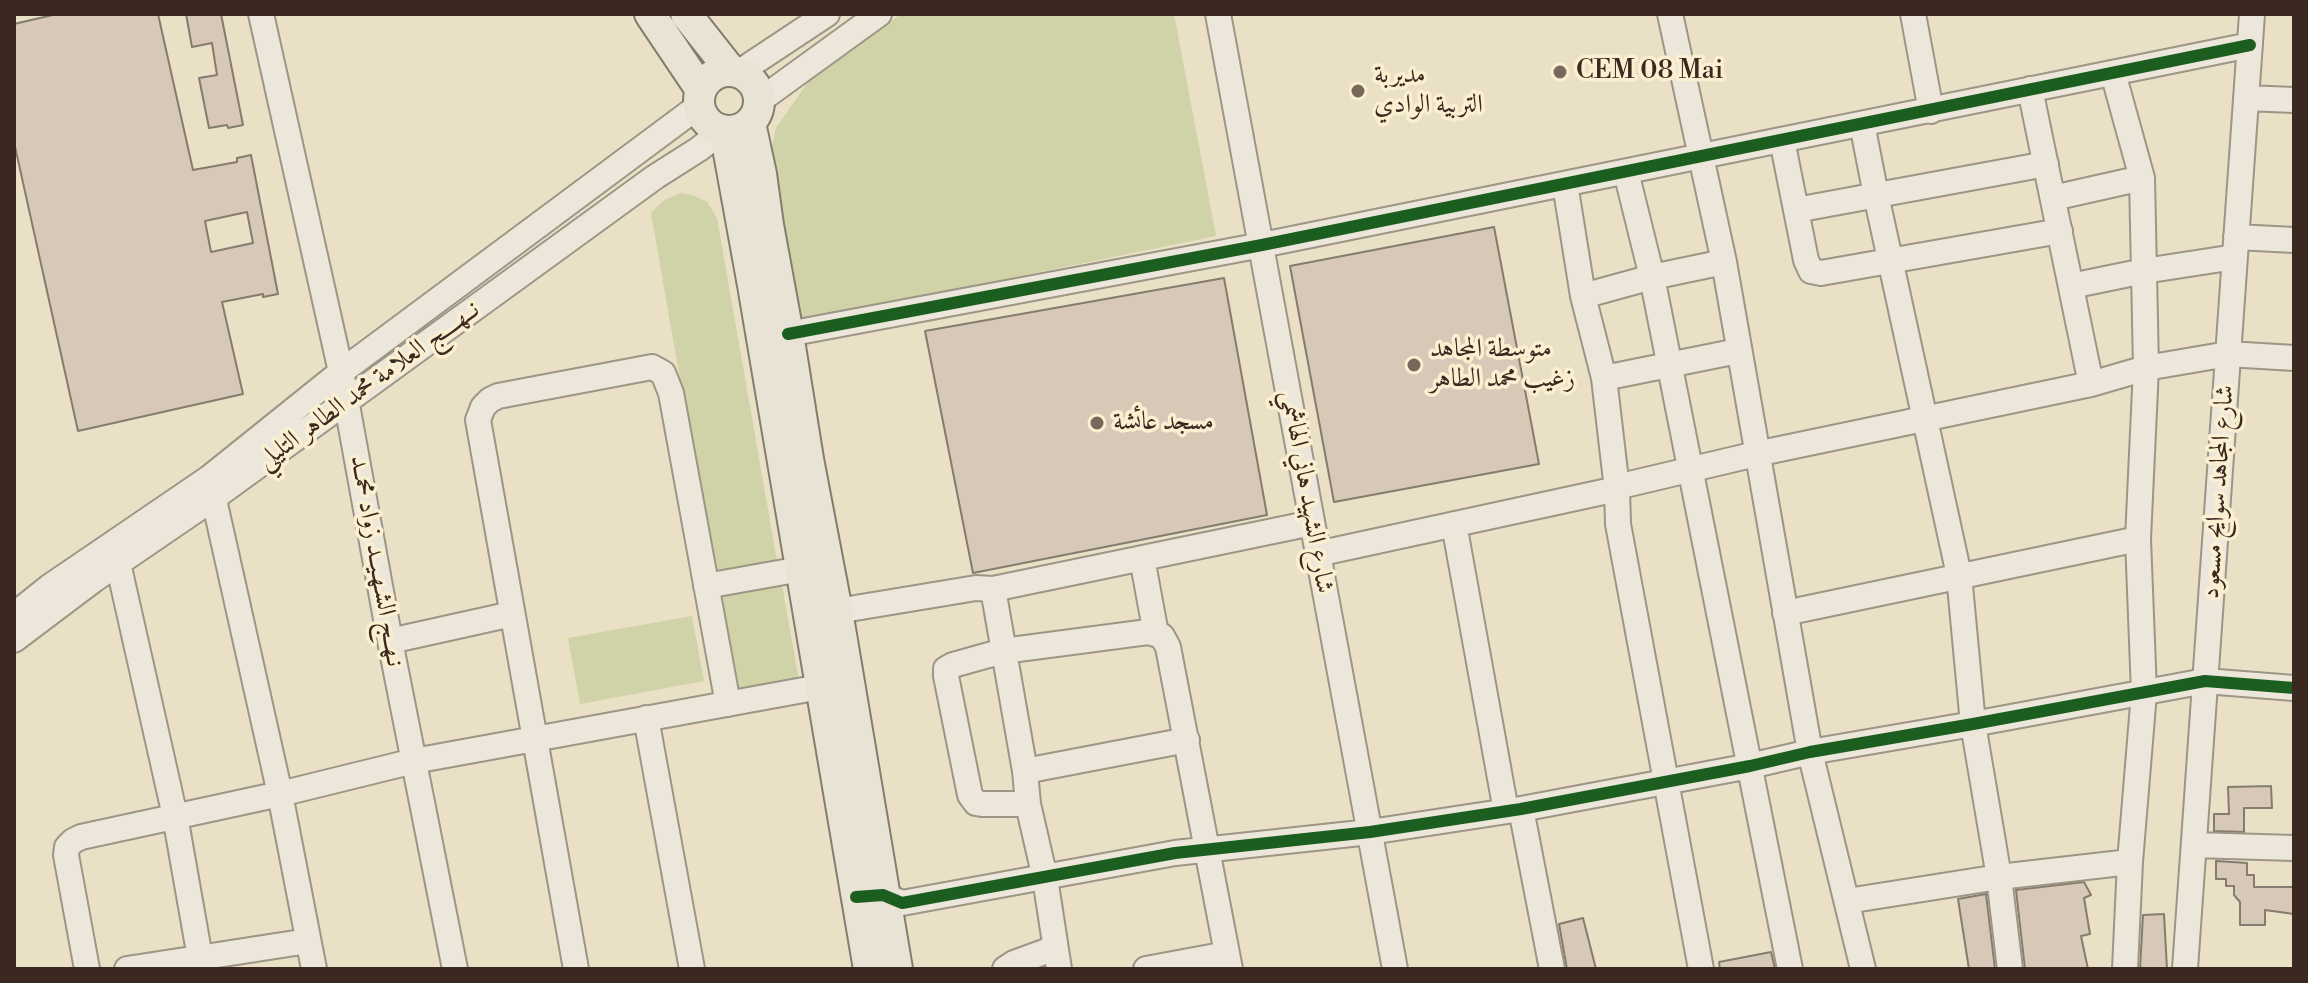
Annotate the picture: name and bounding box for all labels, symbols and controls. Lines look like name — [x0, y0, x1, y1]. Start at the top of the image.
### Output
place label: CEM 08 Mai — [1576, 56, 1723, 88]
place label: مديربة التربية الوادي — [1374, 60, 1483, 122]
marker: CEM 08 Mai — [1551, 63, 1569, 81]
marker: مديربة التربية الوادي — [1349, 82, 1367, 100]
street label: نــهــــج العلامة محمد الطاهر التليلي — [252, 295, 486, 477]
place label: متوسطة المجاهد زغيب محمد الطاهر — [1430, 334, 1575, 396]
marker: متوسطة المجاهد زغيب محمد الطاهر — [1405, 356, 1423, 374]
street label: شارع المجاهد سوايح مسعود — [2196, 384, 2242, 600]
street label: شارع الشهيد هاني الهاشمي — [1273, 388, 1339, 596]
place label: مسجد عائشة — [1113, 407, 1214, 439]
marker: مسجد عائشة — [1088, 414, 1106, 432]
street label: نـهــج الشـهـيــد زواد محمــد — [342, 453, 410, 669]

